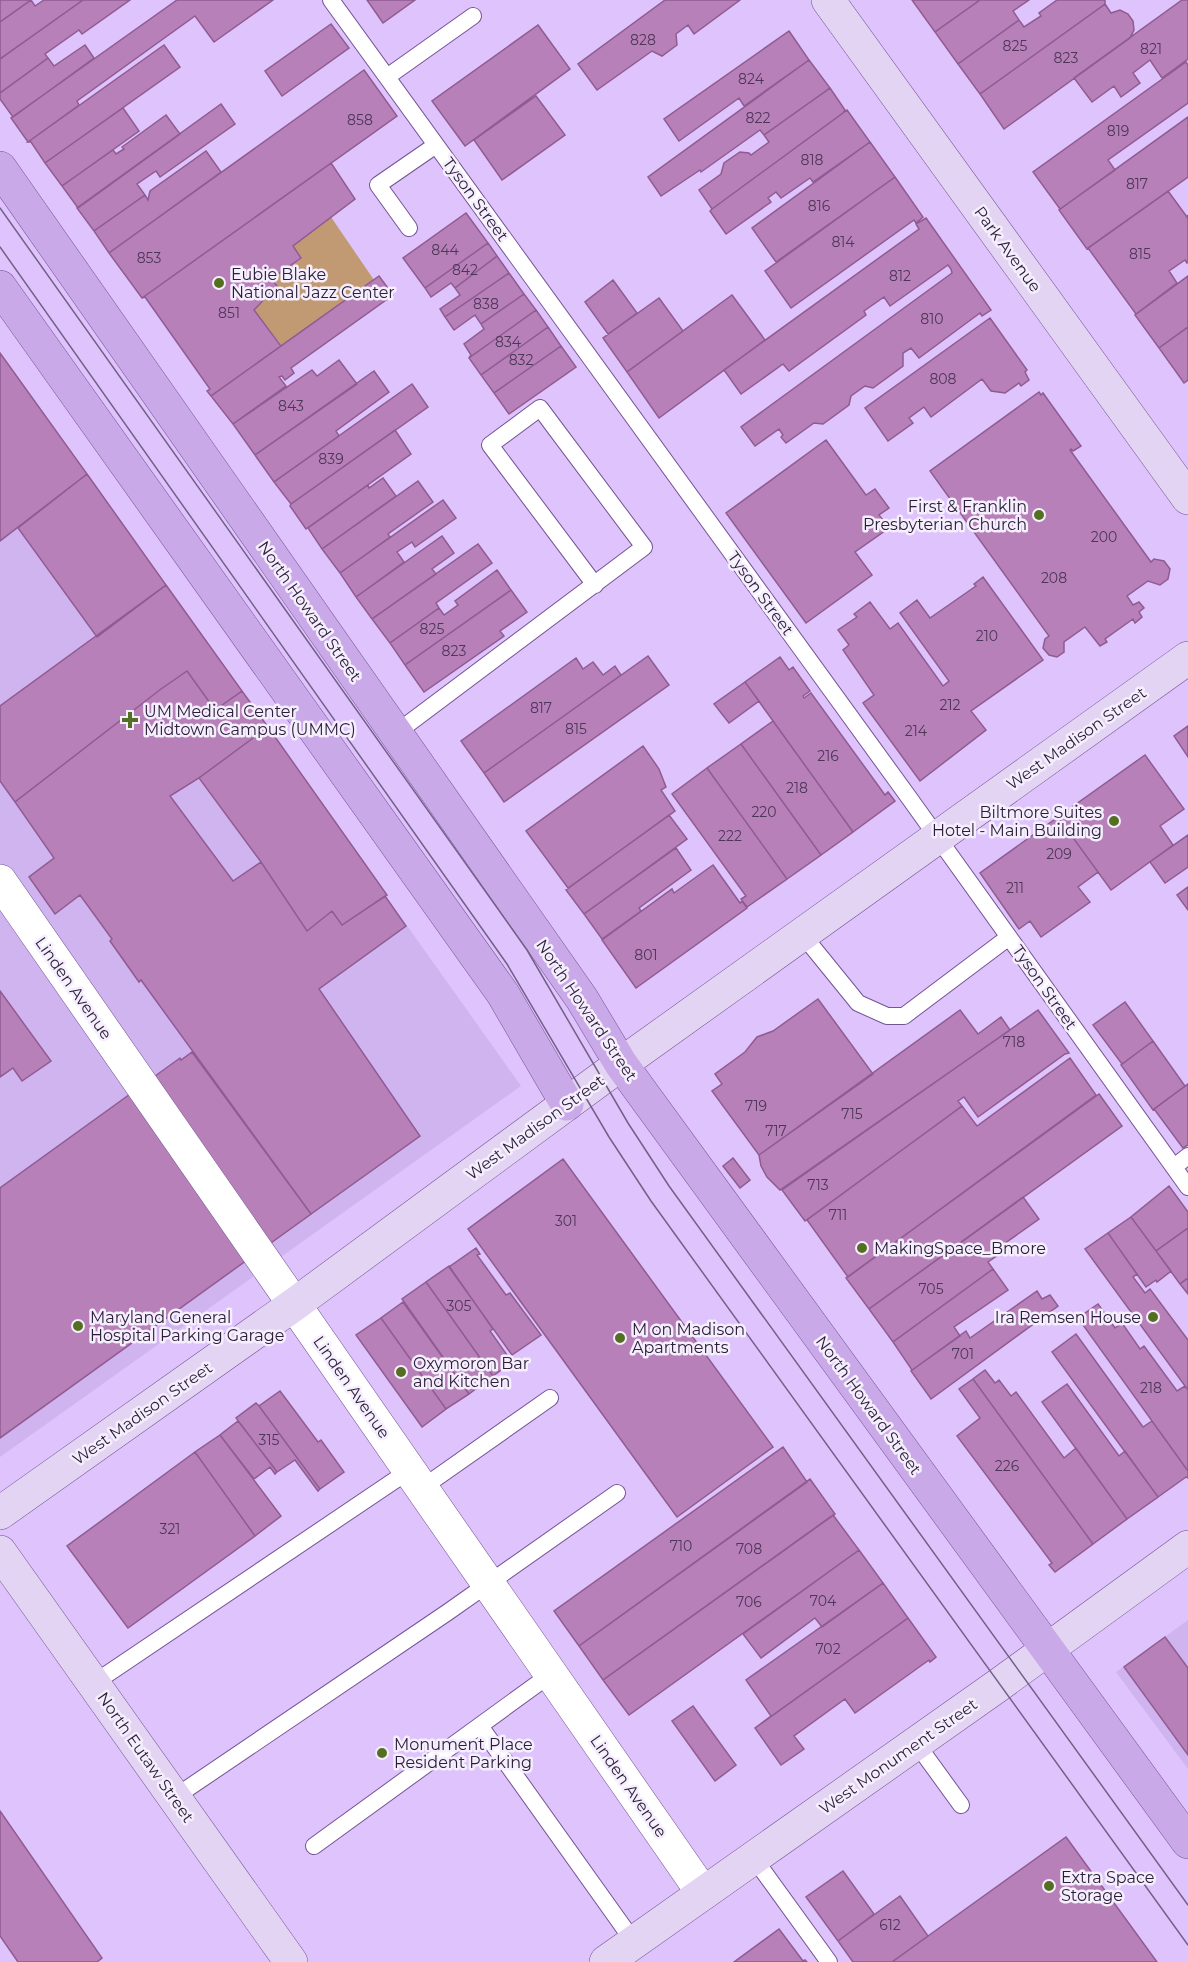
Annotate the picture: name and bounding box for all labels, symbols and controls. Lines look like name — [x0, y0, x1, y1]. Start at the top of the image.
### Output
house number: 828 — [630, 31, 656, 49]
house number: 825 — [1003, 37, 1027, 55]
house number: 821 — [1140, 40, 1162, 58]
house number: 823 — [1054, 49, 1078, 67]
house number: 824 — [738, 70, 765, 88]
house number: 822 — [746, 109, 770, 127]
house number: 858 — [347, 111, 373, 129]
house number: 819 — [1107, 122, 1129, 140]
house number: 818 — [801, 151, 824, 169]
street label: Tyson Street — [439, 154, 513, 245]
house number: 817 — [1126, 175, 1148, 193]
house number: 816 — [808, 197, 831, 215]
street label: Park Avenue — [970, 203, 1045, 296]
house number: 814 — [831, 233, 855, 251]
house number: 844 — [431, 241, 459, 259]
house number: 815 — [1129, 245, 1151, 263]
house number: 853 — [137, 249, 161, 267]
house number: 842 — [452, 261, 478, 279]
place label: Eubie Blake National Jazz Center — [231, 265, 395, 302]
house number: 812 — [889, 267, 911, 285]
marker: Eubie Blake National Jazz Center — [212, 276, 226, 290]
house number: 838 — [473, 295, 499, 313]
house number: 851 — [218, 304, 240, 322]
house number: 810 — [920, 310, 944, 328]
house number: 834 — [495, 333, 522, 351]
house number: 832 — [509, 351, 533, 369]
house number: 808 — [929, 370, 957, 388]
house number: 843 — [278, 397, 304, 415]
house number: 839 — [318, 450, 344, 468]
place label: First & Franklin Presbyterian Church — [863, 497, 1027, 534]
marker: First & Franklin Presbyterian Church — [1032, 508, 1046, 522]
house number: 200 — [1091, 528, 1117, 546]
street label: North Howard Street — [254, 538, 365, 685]
street label: Tyson Street — [724, 548, 798, 639]
house number: 208 — [1041, 569, 1067, 587]
house number: 825 — [420, 620, 444, 638]
house number: 210 — [976, 627, 998, 645]
house number: 823 — [442, 642, 466, 660]
street label: West Madison Street — [1003, 683, 1150, 794]
house number: 212 — [940, 696, 961, 714]
house number: 817 — [530, 699, 552, 717]
place label: UM Medical Center Midtown Campus (UMMC) — [144, 702, 356, 739]
marker: UM Medical Center Midtown Campus (UMMC) — [121, 711, 139, 729]
house number: 815 — [565, 720, 587, 738]
house number: 214 — [905, 722, 928, 740]
house number: 216 — [817, 747, 839, 765]
house number: 218 — [786, 779, 808, 797]
house number: 220 — [751, 803, 777, 821]
place label: Biltmore Suites Hotel - Main Building — [932, 803, 1102, 840]
marker: Biltmore Suites Hotel - Main Building — [1107, 814, 1121, 828]
house number: 222 — [718, 827, 742, 845]
house number: 209 — [1046, 845, 1072, 863]
house number: 211 — [1006, 879, 1024, 897]
street label: Linden Avenue — [31, 934, 116, 1043]
street label: North Howard Street — [532, 936, 641, 1085]
street label: Tyson Street — [1008, 941, 1081, 1034]
house number: 801 — [634, 946, 658, 964]
house number: 718 — [1003, 1033, 1025, 1051]
street label: West Madison Street — [462, 1071, 608, 1184]
house number: 719 — [745, 1097, 767, 1115]
house number: 715 — [841, 1105, 863, 1123]
house number: 717 — [765, 1122, 787, 1140]
house number: 713 — [807, 1176, 829, 1194]
house number: 711 — [829, 1206, 847, 1224]
house number: 301 — [555, 1212, 577, 1230]
place label: MakingSpace_Bmore — [874, 1239, 1046, 1258]
marker: MakingSpace_Bmore — [855, 1241, 869, 1255]
house number: 705 — [918, 1280, 944, 1298]
house number: 305 — [446, 1297, 472, 1315]
place label: Maryland General Hospital Parking Garage — [90, 1308, 284, 1345]
place label: Ira Remsen House — [995, 1308, 1141, 1327]
marker: Ira Remsen House — [1146, 1310, 1160, 1324]
marker: Maryland General Hospital Parking Garage — [71, 1319, 85, 1333]
place label: M on Madison Apartments — [632, 1320, 745, 1357]
marker: M on Madison Apartments — [613, 1331, 627, 1345]
street label: North Howard Street — [812, 1332, 926, 1479]
street label: Linden Avenue — [309, 1333, 394, 1442]
house number: 701 — [952, 1345, 974, 1363]
place label: Oxymoron Bar and Kitchen — [413, 1354, 529, 1391]
street label: West Madison Street — [69, 1358, 216, 1469]
marker: Oxymoron Bar and Kitchen — [394, 1365, 408, 1379]
house number: 218 — [1140, 1379, 1162, 1397]
house number: 315 — [259, 1431, 280, 1449]
house number: 226 — [995, 1457, 1020, 1475]
house number: 321 — [160, 1520, 180, 1538]
house number: 710 — [670, 1537, 692, 1555]
house number: 708 — [736, 1540, 762, 1558]
house number: 704 — [810, 1592, 837, 1610]
house number: 706 — [736, 1593, 762, 1611]
house number: 702 — [815, 1640, 841, 1658]
street label: North Eutaw Street — [93, 1689, 198, 1826]
street label: West Monument Street — [816, 1694, 981, 1818]
street label: Linden Avenue — [586, 1732, 671, 1841]
place label: Monument Place Resident Parking — [394, 1735, 533, 1772]
marker: Monument Place Resident Parking — [375, 1746, 389, 1760]
place label: Extra Space Storage — [1061, 1868, 1155, 1905]
marker: Extra Space Storage — [1042, 1879, 1056, 1893]
house number: 612 — [879, 1916, 901, 1934]

